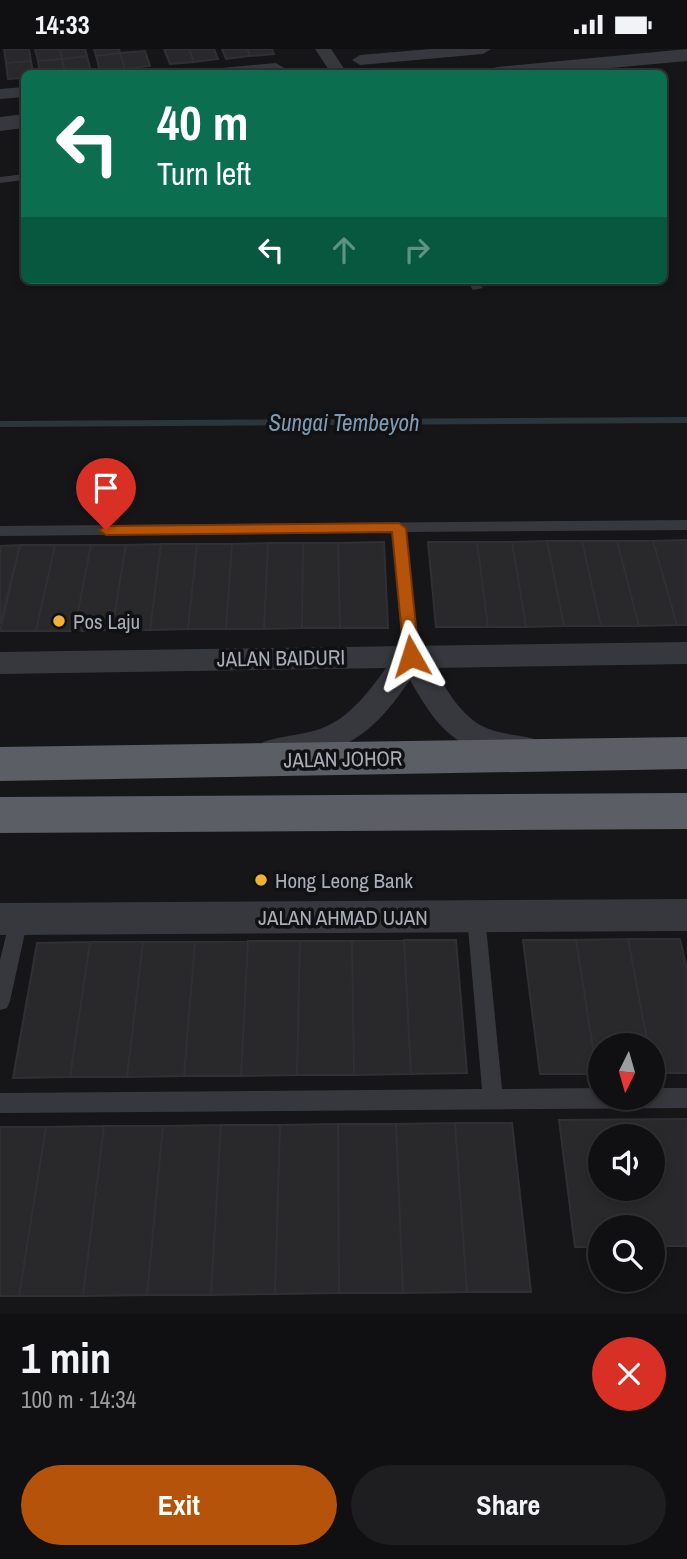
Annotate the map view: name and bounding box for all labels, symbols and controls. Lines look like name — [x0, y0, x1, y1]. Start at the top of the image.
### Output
text: 14:33 — [35, 7, 90, 42]
text: 40 m — [157, 89, 249, 155]
icon: left — [42, 98, 133, 189]
text: Turn left — [157, 152, 251, 195]
icon: left — [252, 231, 290, 269]
icon: ahead — [325, 231, 363, 269]
icon: right — [398, 231, 436, 269]
water label: Sungai Tembeyoh — [268, 407, 420, 438]
pin — [76, 458, 136, 530]
icon: arrive — [87, 469, 125, 507]
place label: Pos Laju — [73, 607, 140, 636]
marker: Pos Laju — [51, 613, 67, 629]
position arrow — [374, 619, 448, 693]
street label: JALAN BAIDURI — [217, 642, 345, 674]
street label: JALAN JOHOR — [283, 743, 403, 775]
place label: Hong Leong Bank — [275, 866, 413, 895]
marker: Hong Leong Bank — [253, 872, 269, 888]
street label: JALAN AHMAD UJAN — [258, 903, 428, 932]
north arrow — [588, 1033, 665, 1109]
map controls — [588, 1033, 665, 1292]
button: sound — [588, 1124, 665, 1201]
button: search — [588, 1215, 665, 1292]
text: 1 min — [21, 1330, 111, 1386]
button: close — [592, 1337, 666, 1411]
text: 100 m · 14:34 — [21, 1384, 136, 1415]
button: Exit — [21, 1465, 337, 1545]
button: Share — [351, 1465, 666, 1545]

